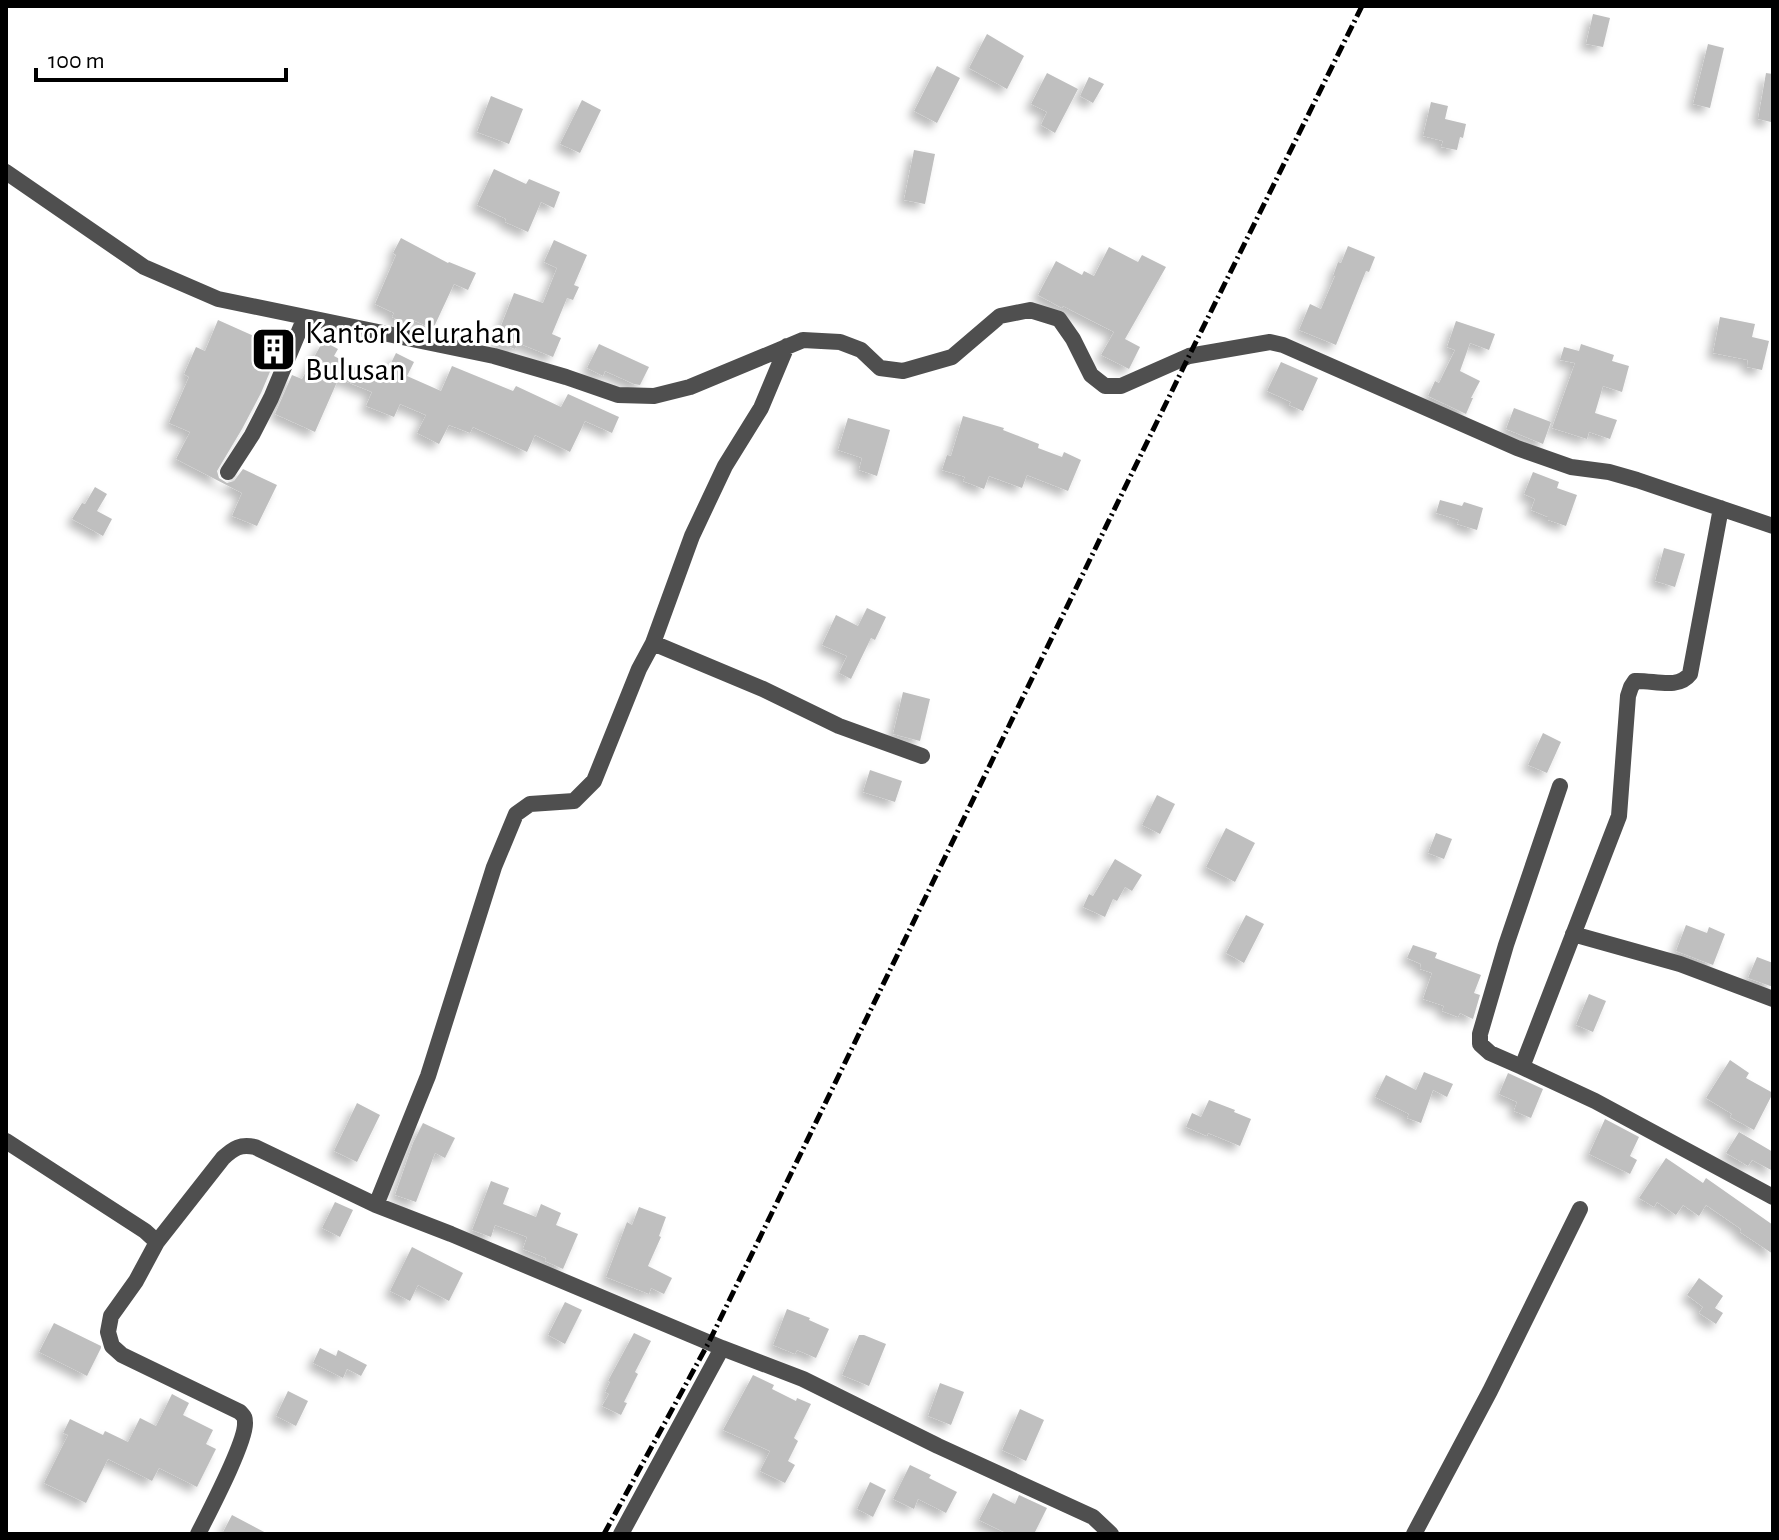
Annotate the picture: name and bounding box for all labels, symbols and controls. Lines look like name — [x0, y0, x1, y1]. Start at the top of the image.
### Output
scale bar — [36, 32, 286, 82]
text: 100 m — [48, 49, 105, 73]
place label: Kantor Kelurahan Bulusan — [305, 317, 522, 386]
building icon: Kantor Kelurahan Bulusan — [250, 326, 298, 374]

